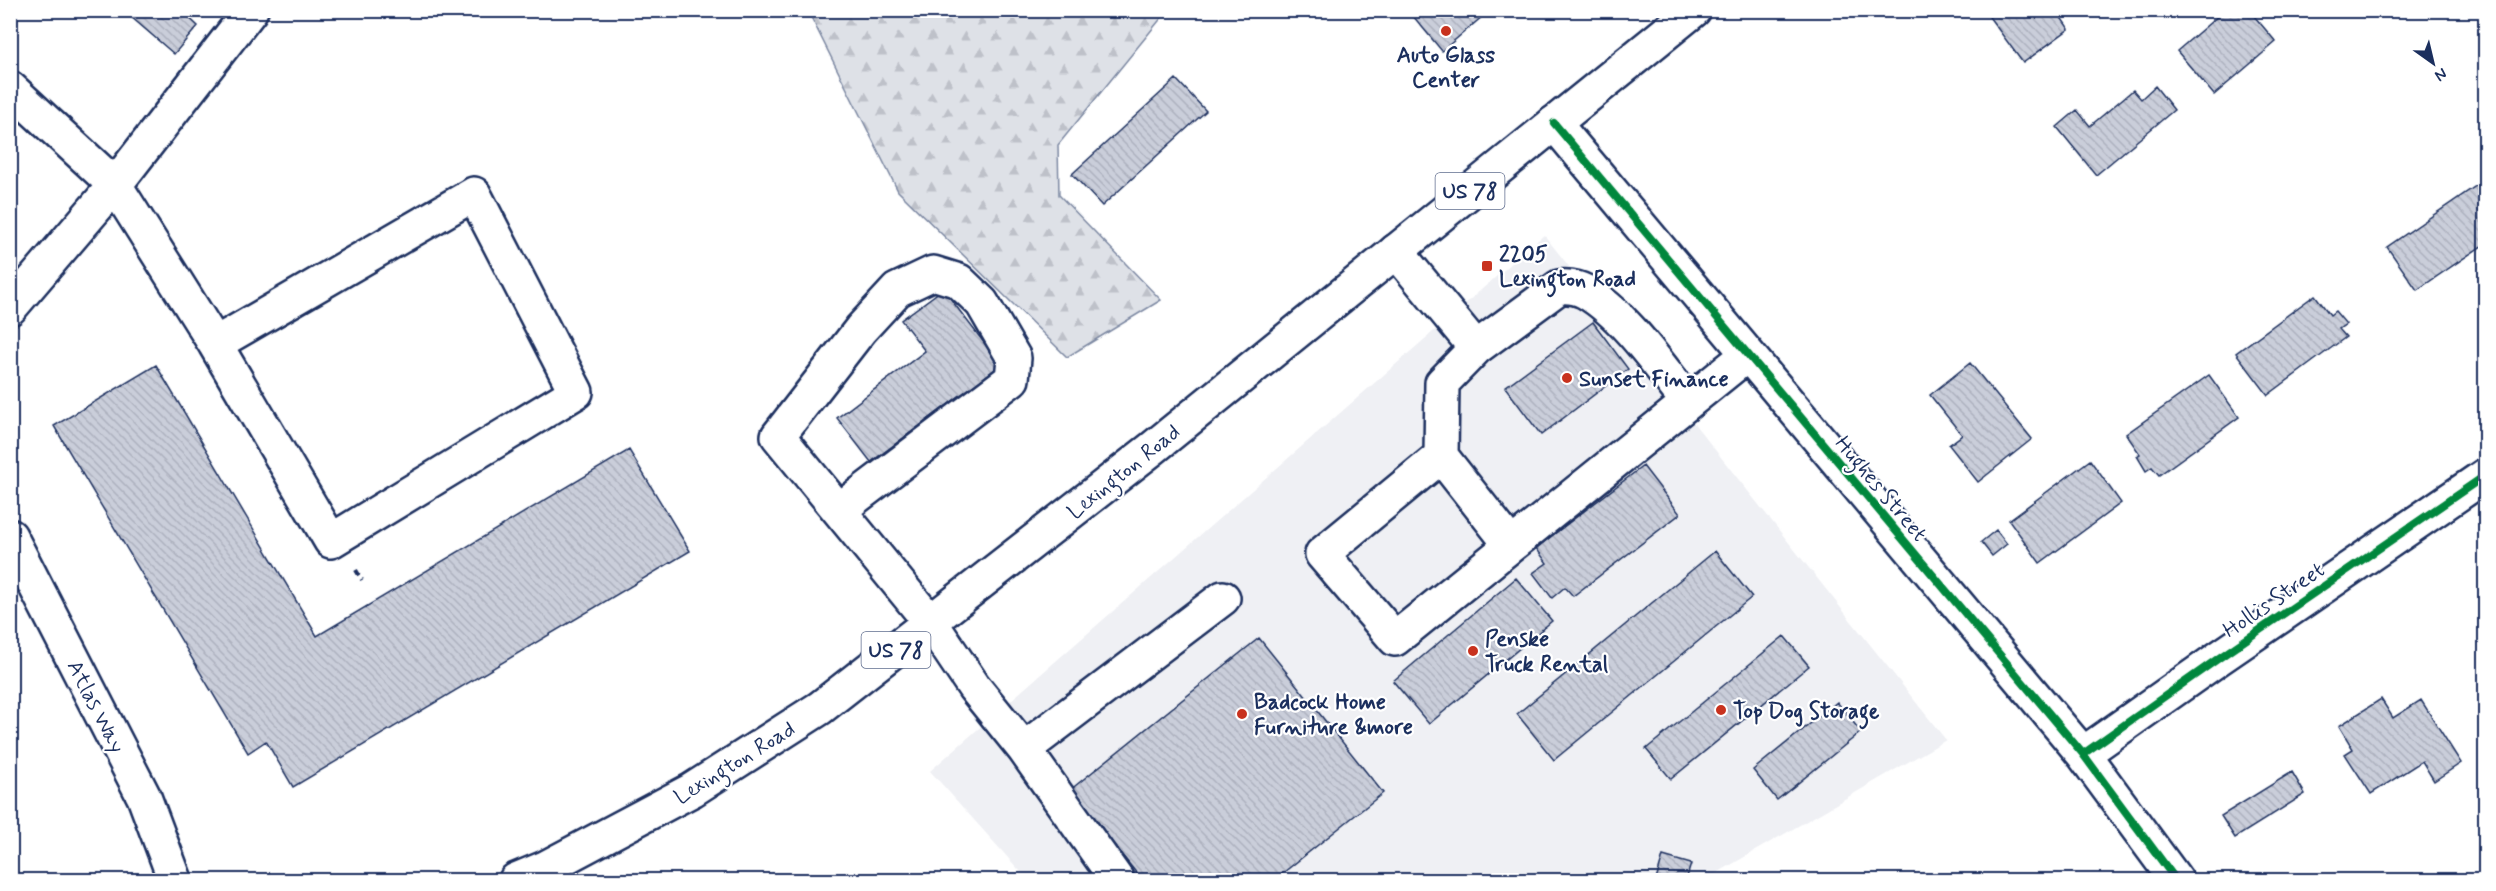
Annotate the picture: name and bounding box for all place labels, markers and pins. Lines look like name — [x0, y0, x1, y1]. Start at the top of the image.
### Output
marker: Auto Glass Center — [1439, 24, 1453, 38]
place label: Auto Glass Center — [1397, 42, 1495, 95]
place label: 2205 Lexington Road — [1499, 241, 1636, 298]
marker: 2205 Lexington Road — [1480, 259, 1494, 273]
place label: Sunset Finance — [1579, 366, 1729, 394]
marker: Sunset Finance — [1560, 371, 1574, 385]
place label: Penske Truck Rental — [1485, 626, 1609, 679]
marker: Penske Truck Rental — [1466, 644, 1480, 658]
place label: Badcock Home Furniture &more — [1254, 689, 1413, 742]
place label: Top Dog Storage — [1733, 698, 1880, 730]
marker: Top Dog Storage — [1714, 703, 1728, 717]
marker: Badcock Home Furniture &more — [1235, 707, 1249, 721]

